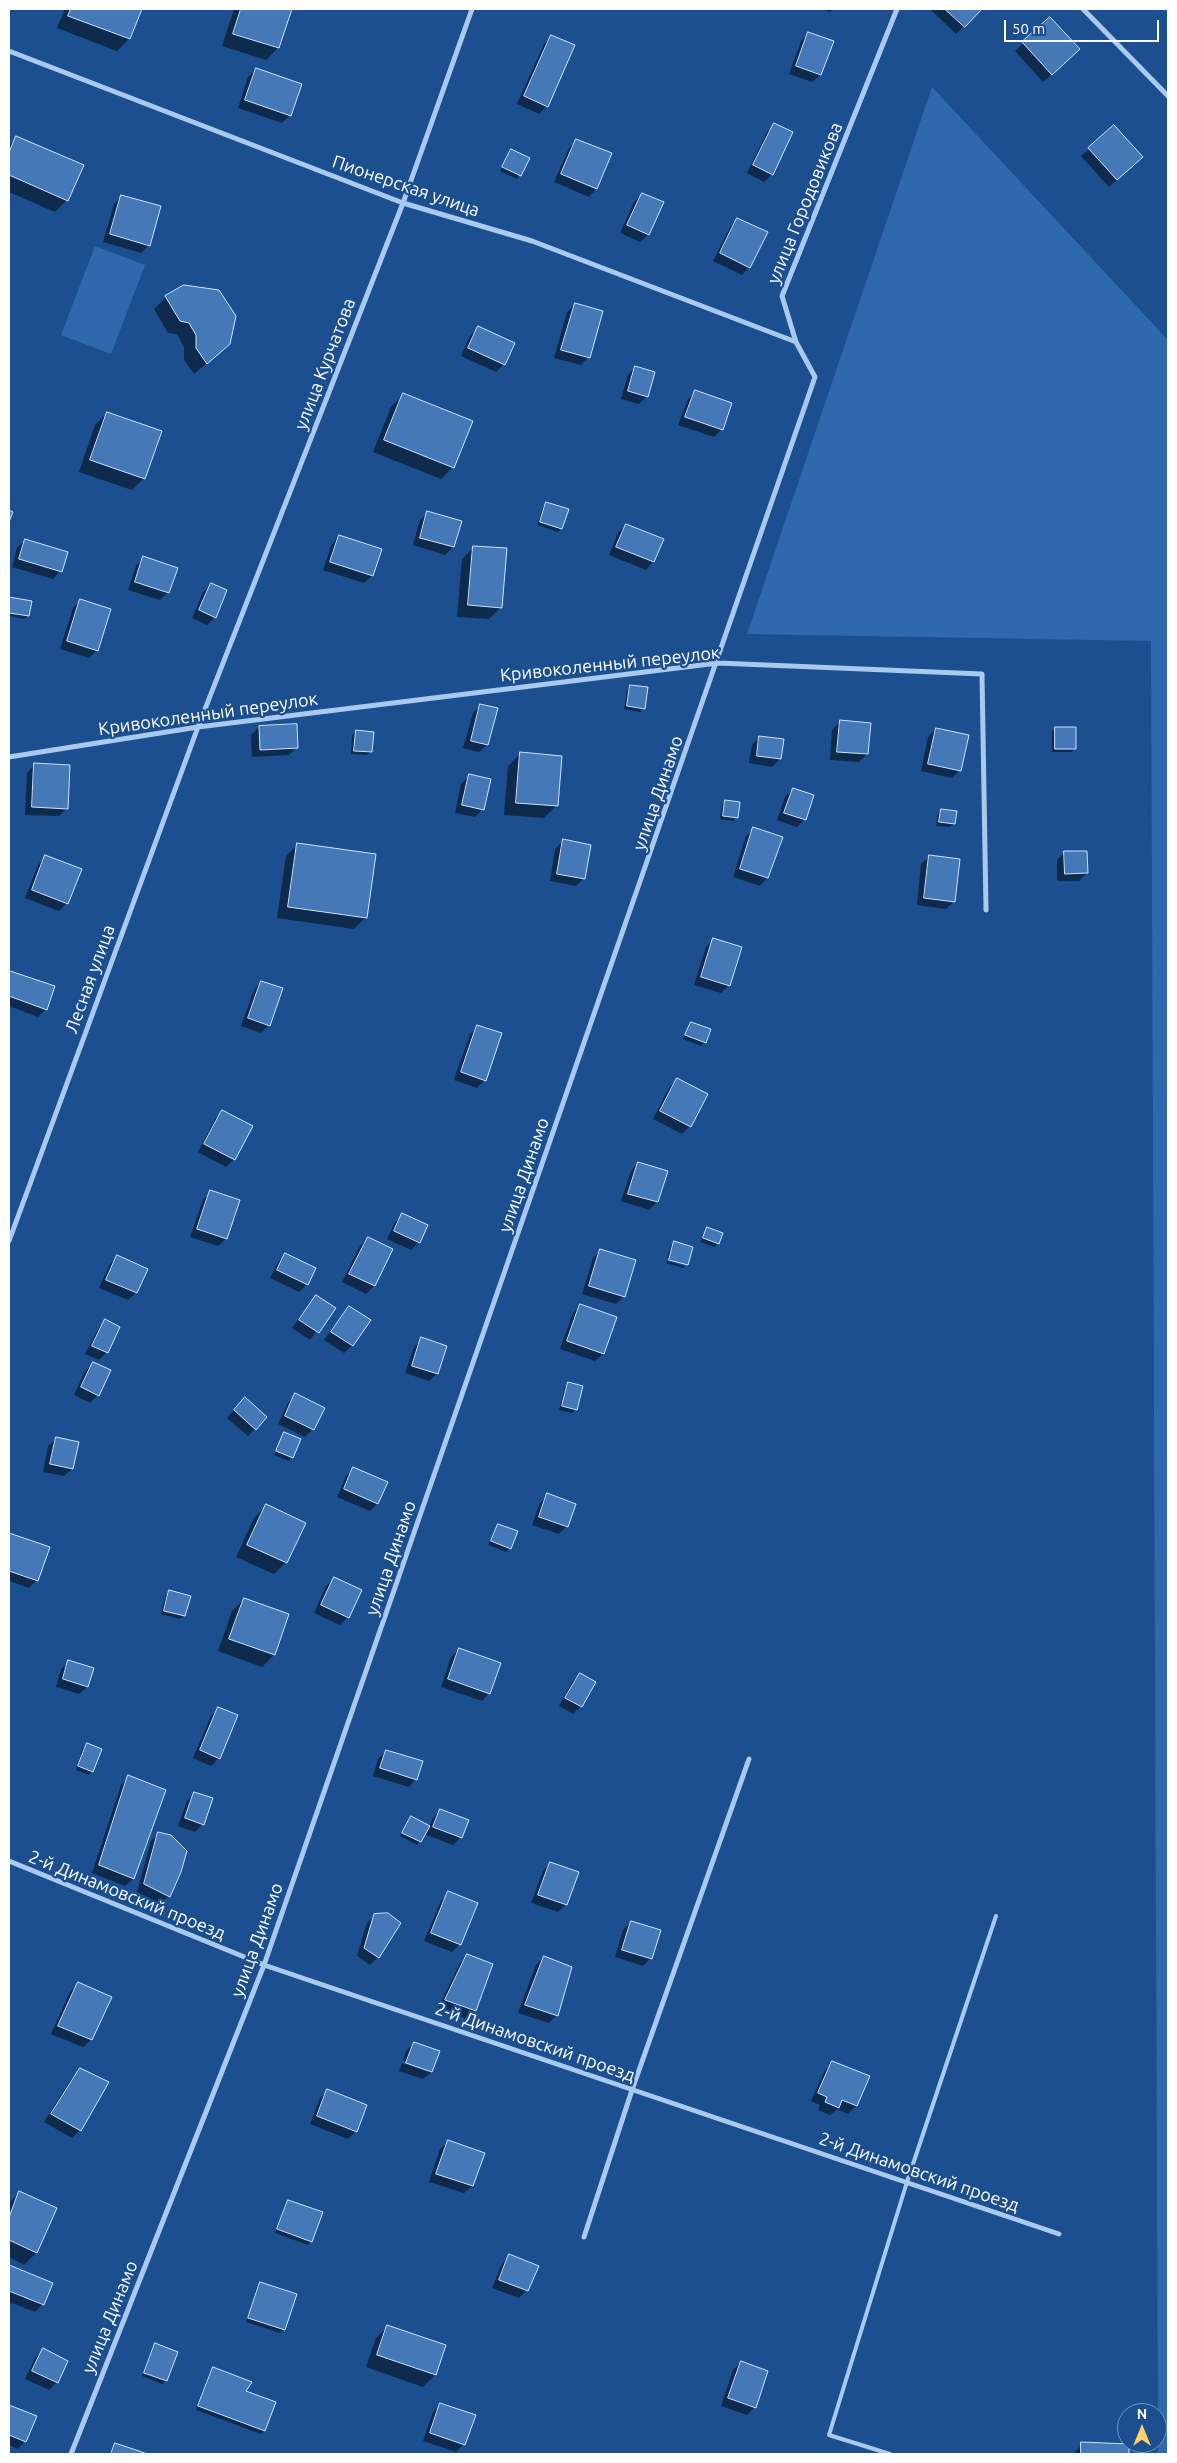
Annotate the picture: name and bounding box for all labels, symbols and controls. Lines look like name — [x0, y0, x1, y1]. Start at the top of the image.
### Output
scale bar — [1007, 10, 1162, 42]
text: 50 m — [1012, 20, 1045, 37]
street label: улица Городовикова — [763, 119, 847, 287]
street label: Пионерская улица — [329, 151, 483, 221]
street label: улица Курчатова — [290, 295, 360, 433]
street label: Кривоколенный переулок — [499, 642, 721, 686]
street label: Кривоколенный переулок — [97, 688, 319, 740]
street label: улица Динамо — [628, 733, 688, 853]
street label: Лесная улица — [60, 922, 120, 1036]
street label: улица Динамо — [494, 1115, 554, 1235]
street label: улица Динамо — [361, 1498, 421, 1618]
street label: 2-й Динамовский проезд — [25, 1846, 229, 1944]
street label: улица Динамо — [226, 1880, 288, 2000]
street label: 2-й Динамовский проезд — [432, 1998, 638, 2086]
street label: 2-й Динамовский проезд — [816, 2128, 1022, 2216]
street label: улица Динамо — [78, 2257, 142, 2377]
north arrow — [1117, 2403, 1167, 2453]
text: N — [1137, 2406, 1147, 2422]

